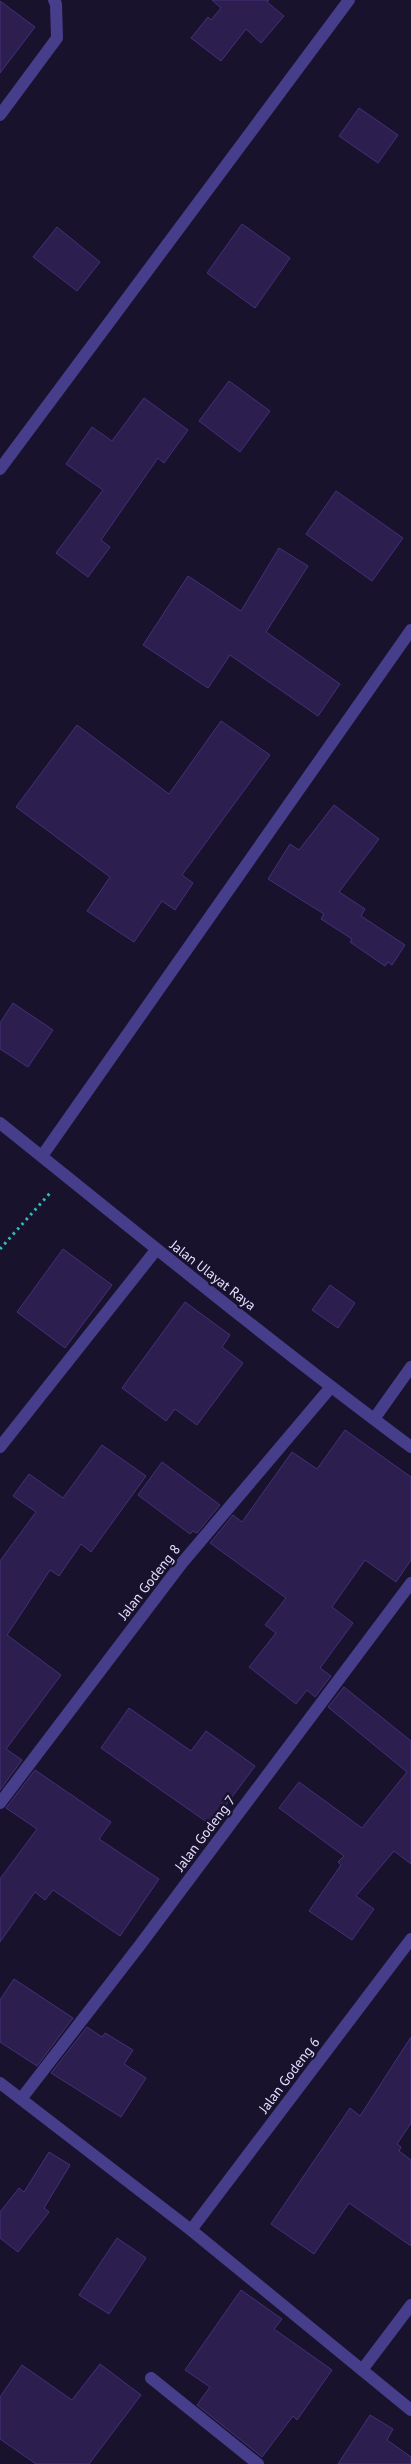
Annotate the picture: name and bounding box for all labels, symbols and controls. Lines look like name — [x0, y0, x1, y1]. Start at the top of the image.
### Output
street label: Jalan Ulayat Raya — [166, 1235, 260, 1314]
street label: Jalan Godeng 8 — [113, 1541, 184, 1624]
street label: Jalan Godeng 7 — [170, 1791, 239, 1875]
street label: Jalan Godeng 6 — [254, 2033, 323, 2117]

